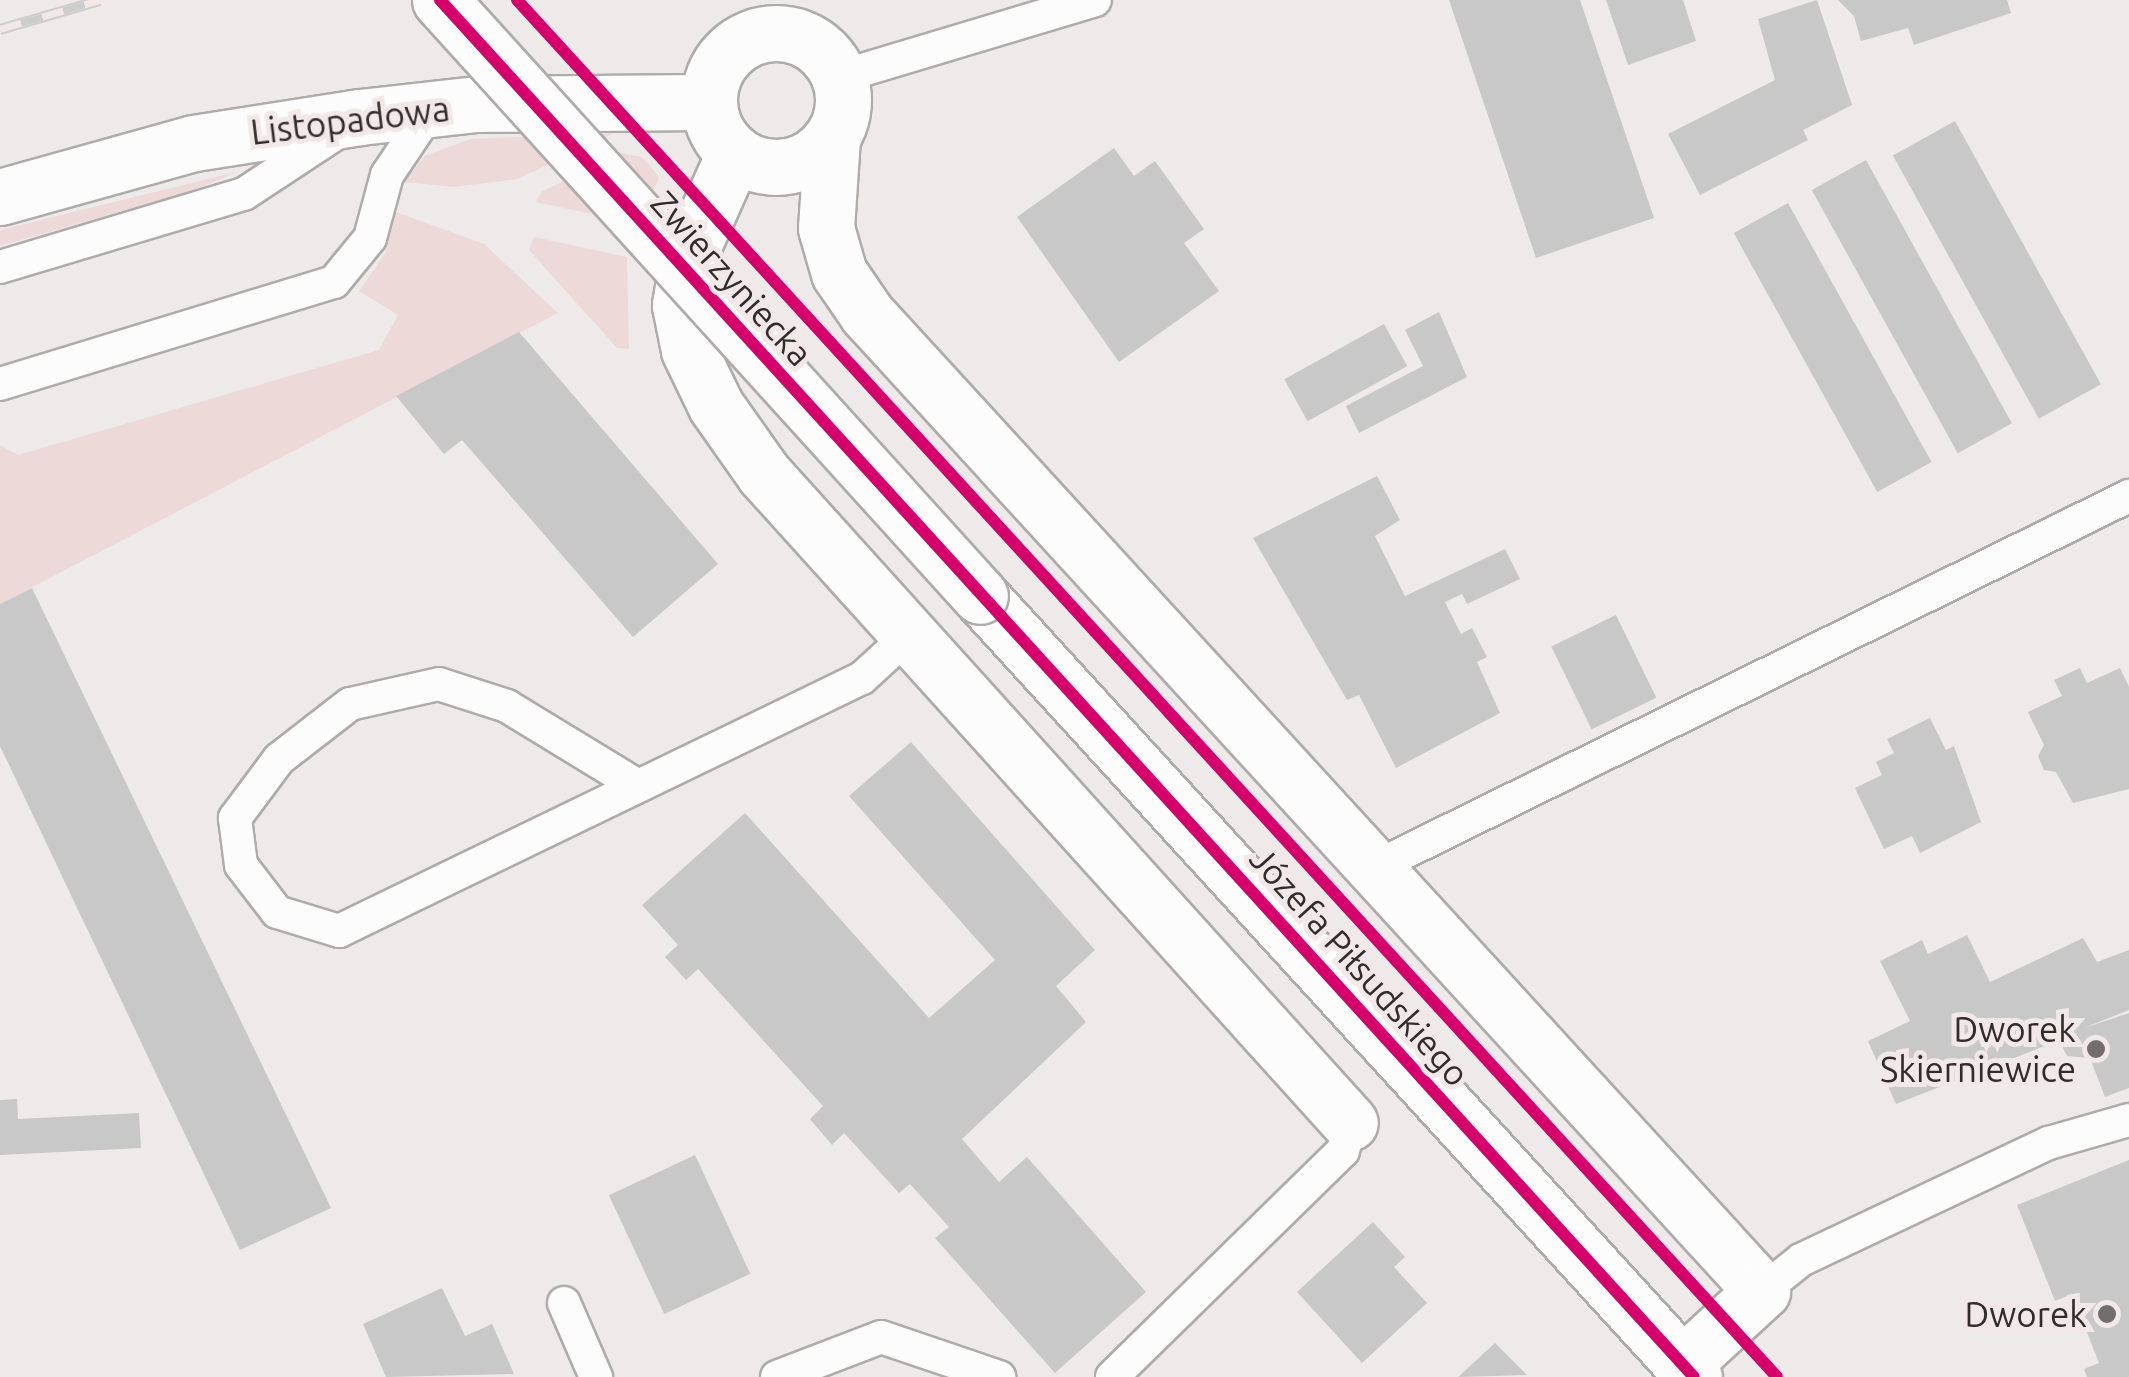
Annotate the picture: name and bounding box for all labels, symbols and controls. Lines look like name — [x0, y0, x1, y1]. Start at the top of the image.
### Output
street label: Listopadowa — [248, 87, 452, 153]
street label: Zwierzyniecka — [643, 182, 821, 374]
street label: Józefa Piłsudskiego — [1242, 838, 1478, 1094]
place label: Dworek Skierniewice — [1880, 1008, 2076, 1090]
marker: Dworek Skierniewice — [2085, 1038, 2107, 1060]
place label: Dworek — [1964, 1293, 2087, 1335]
marker: Dworek — [2096, 1303, 2118, 1325]

